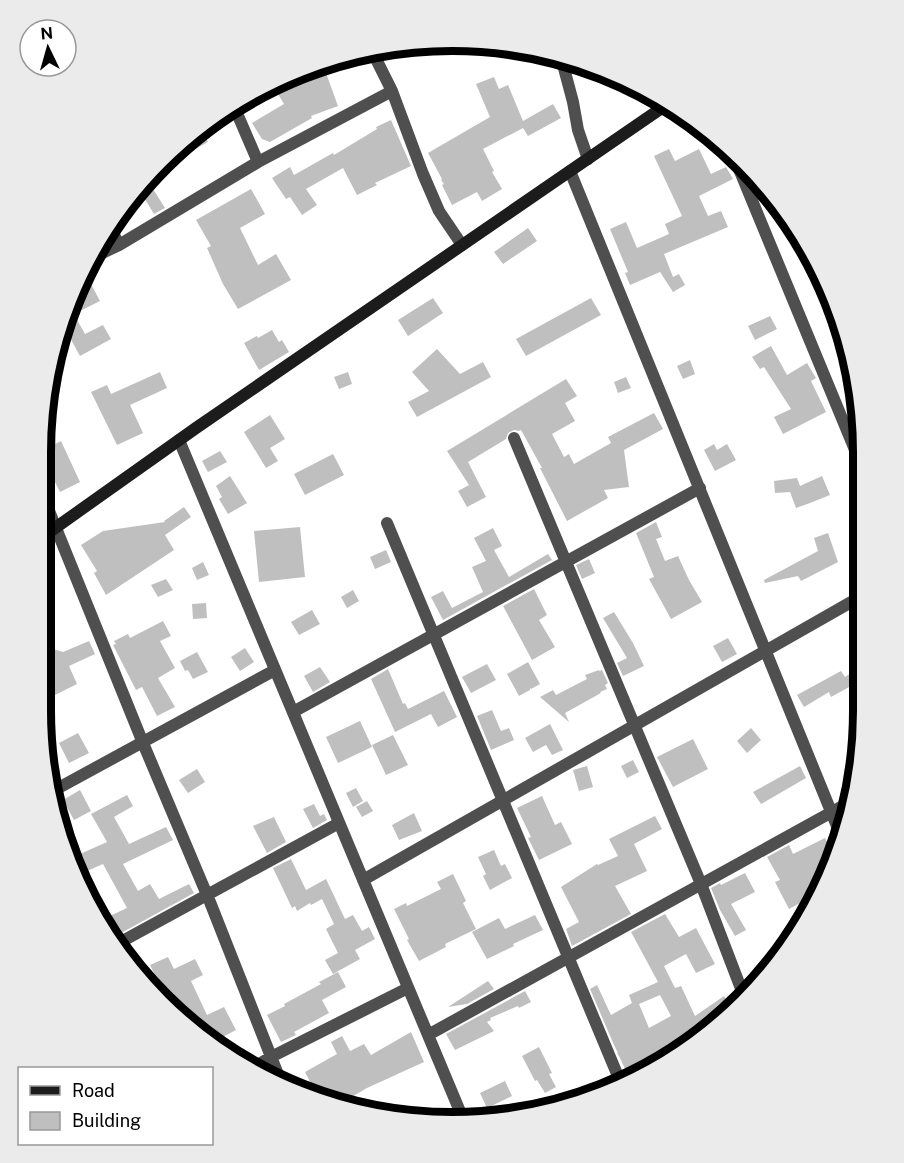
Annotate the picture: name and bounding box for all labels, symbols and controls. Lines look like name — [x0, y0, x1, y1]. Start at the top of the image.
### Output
north arrow — [18, 18, 78, 78]
text: N — [40, 24, 54, 44]
legend — [18, 1067, 213, 1145]
text: Road — [72, 1080, 115, 1101]
text: Building — [72, 1110, 141, 1131]

